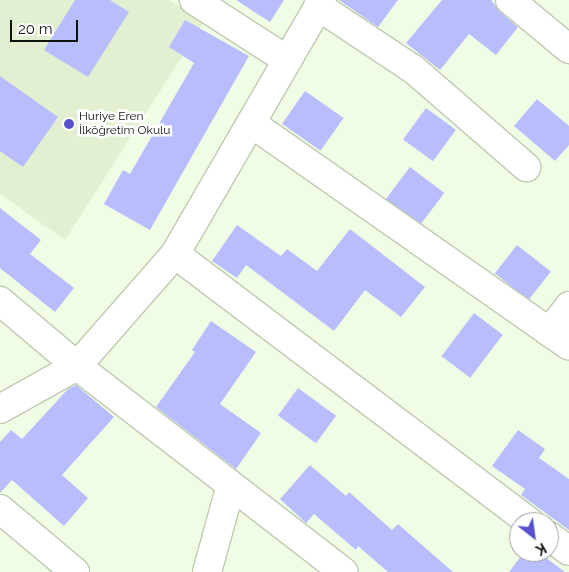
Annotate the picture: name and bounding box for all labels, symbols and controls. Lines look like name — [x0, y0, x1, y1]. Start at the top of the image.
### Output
scale bar — [12, 10, 80, 42]
text: 20 m — [18, 20, 53, 38]
place label: Huriye Eren İlköğretim Okulu — [79, 110, 170, 138]
marker: Huriye Eren İlköğretim Okulu — [63, 118, 75, 130]
north arrow — [509, 512, 559, 562]
text: K — [533, 540, 549, 558]

